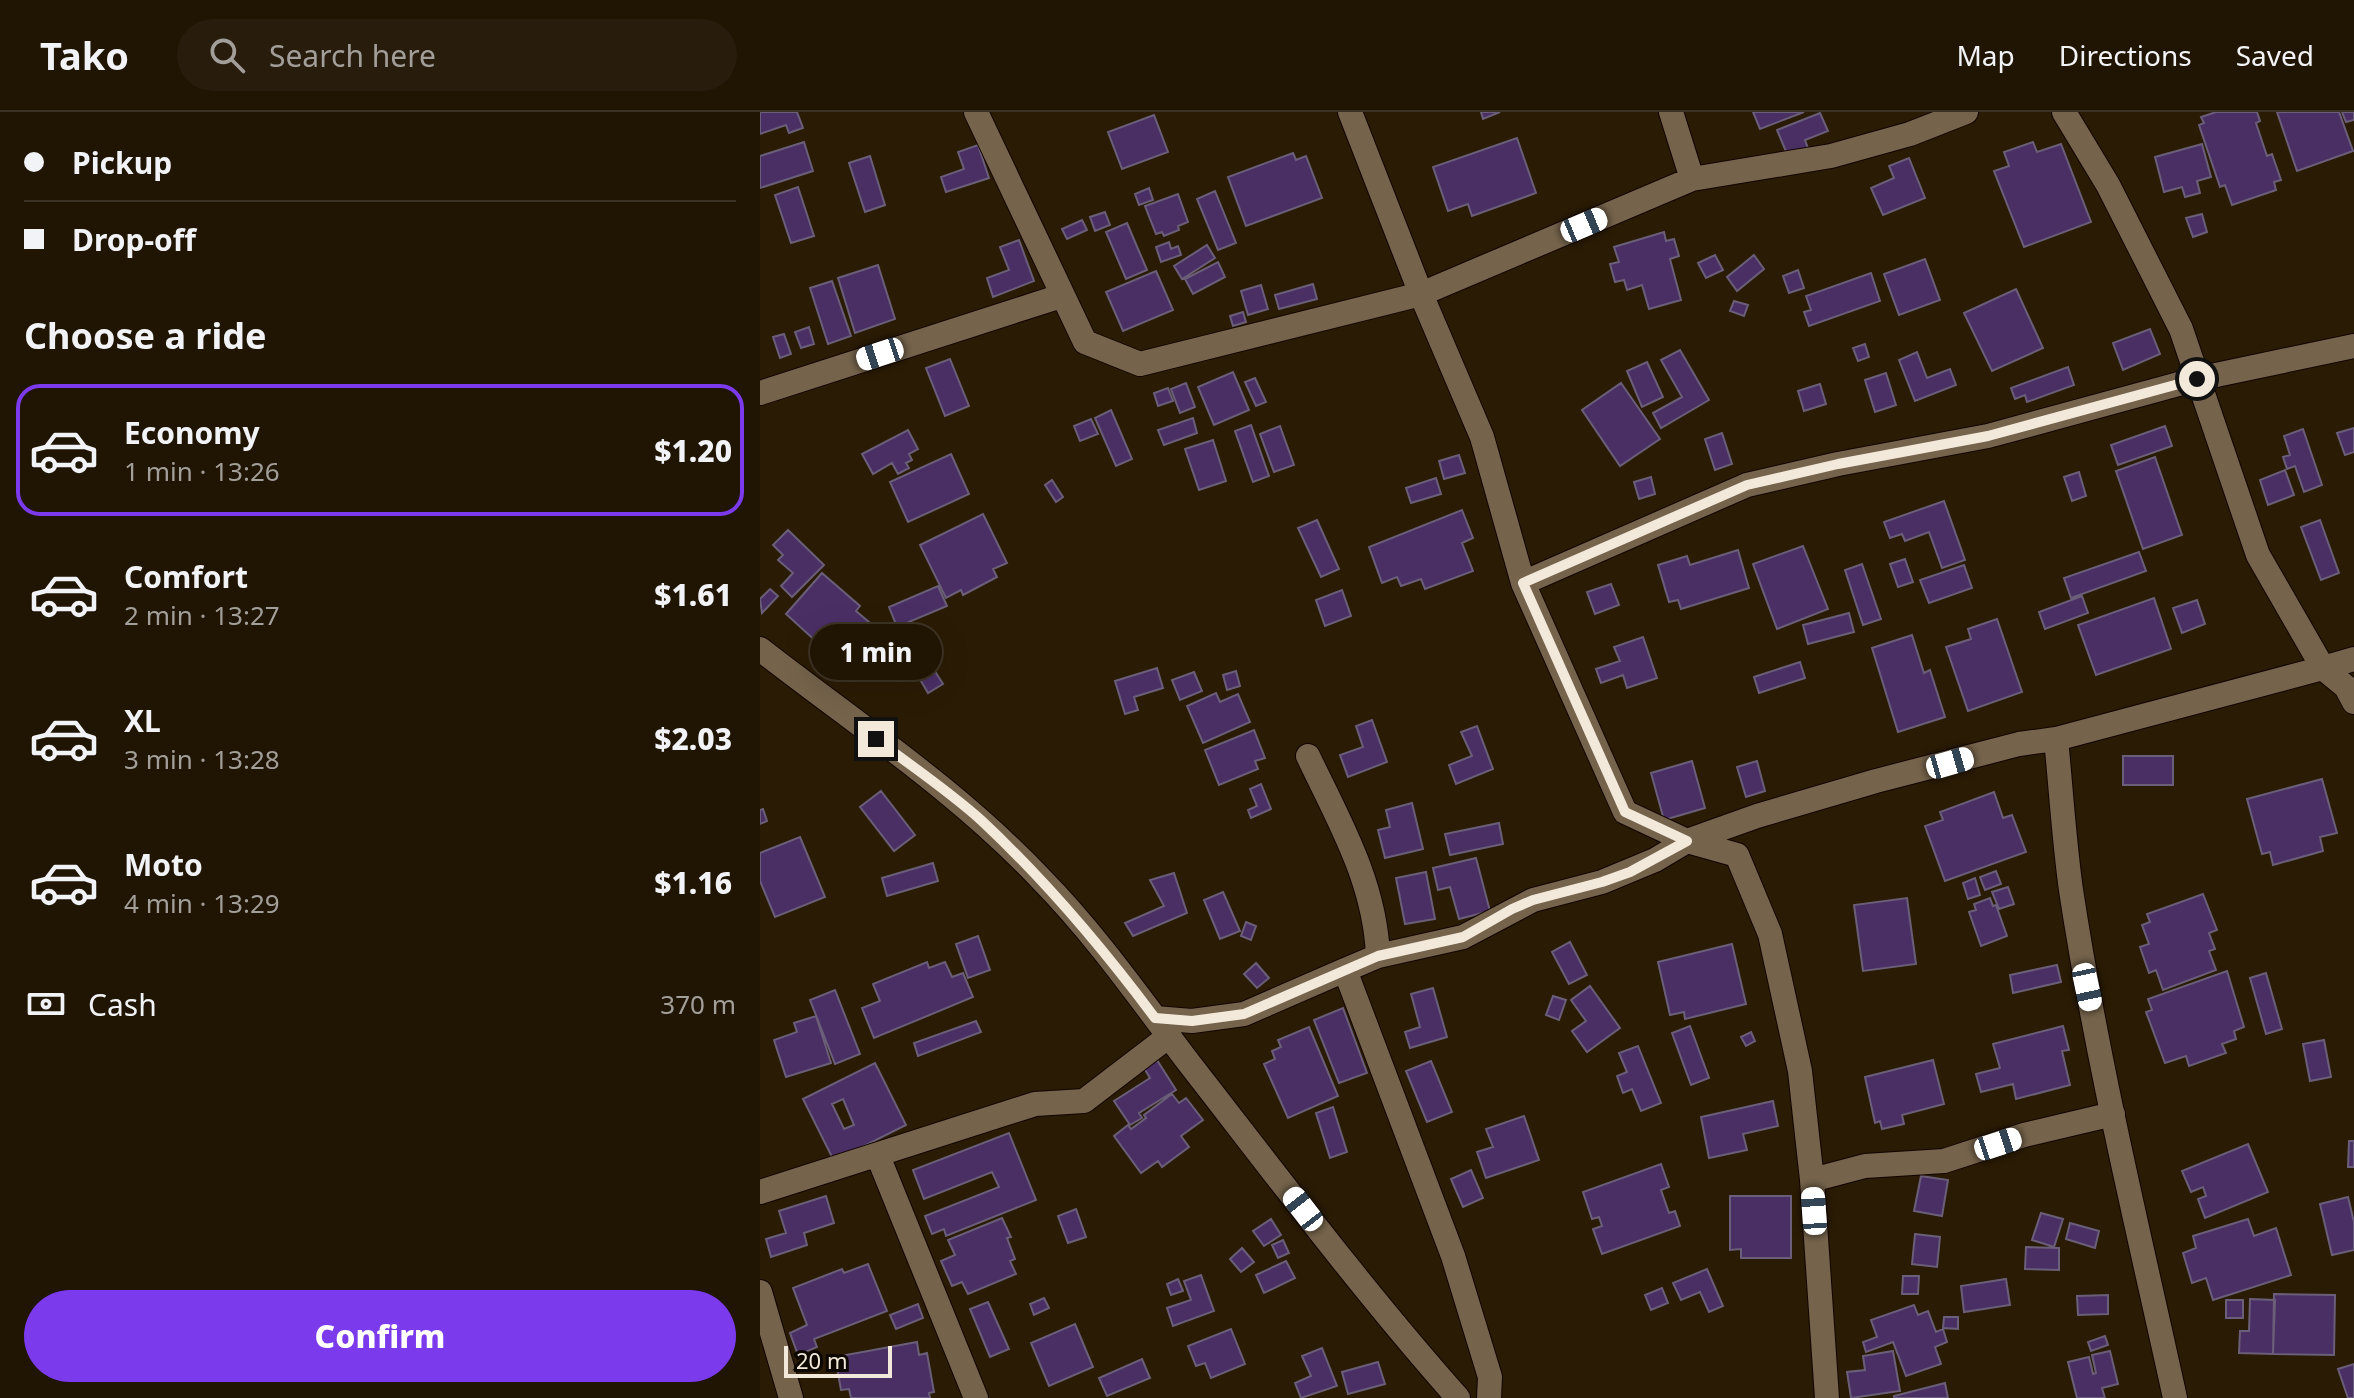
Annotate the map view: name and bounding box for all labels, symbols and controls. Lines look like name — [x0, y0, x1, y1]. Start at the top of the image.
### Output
search box — [177, 19, 737, 91]
text: Tako — [40, 29, 129, 81]
icon: search — [205, 33, 249, 77]
text: Search here — [269, 35, 436, 76]
text: Map — [1956, 36, 2015, 74]
text: Directions — [2059, 36, 2192, 74]
text: Saved — [2236, 36, 2314, 74]
text: Pickup — [72, 142, 172, 183]
car — [1557, 205, 1611, 245]
text: Drop-off — [72, 219, 196, 260]
text: Choose a ride — [24, 311, 266, 360]
car — [853, 335, 907, 373]
route start — [2179, 361, 2215, 397]
text: Economy — [124, 412, 260, 453]
icon: car — [28, 414, 100, 486]
text: $1.20 — [654, 430, 732, 471]
text: 1 min · 13:26 — [124, 453, 280, 489]
text: Comfort — [124, 556, 248, 597]
icon: car — [28, 558, 100, 630]
text: $1.61 — [654, 574, 732, 615]
text: 2 min · 13:27 — [124, 597, 280, 633]
callout: 1 min — [810, 623, 942, 679]
text: 1 min — [840, 634, 912, 670]
text: XL — [124, 700, 161, 741]
icon: car — [28, 702, 100, 774]
text: $2.03 — [654, 718, 732, 759]
route end — [858, 721, 894, 757]
text: 3 min · 13:28 — [124, 741, 280, 777]
car — [1924, 745, 1976, 781]
text: Moto — [124, 844, 203, 885]
icon: car — [28, 846, 100, 918]
text: $1.16 — [654, 862, 732, 903]
text: 4 min · 13:29 — [124, 885, 280, 921]
car — [2070, 961, 2104, 1013]
icon: cash — [24, 982, 68, 1026]
text: Cash — [88, 984, 157, 1025]
text: 370 m — [660, 986, 736, 1022]
car — [1971, 1125, 2025, 1163]
car — [1279, 1183, 1327, 1235]
car — [1800, 1186, 1828, 1236]
button: Confirm — [24, 1290, 736, 1382]
scale bar — [784, 1342, 892, 1378]
text: 20 m — [796, 1345, 847, 1375]

